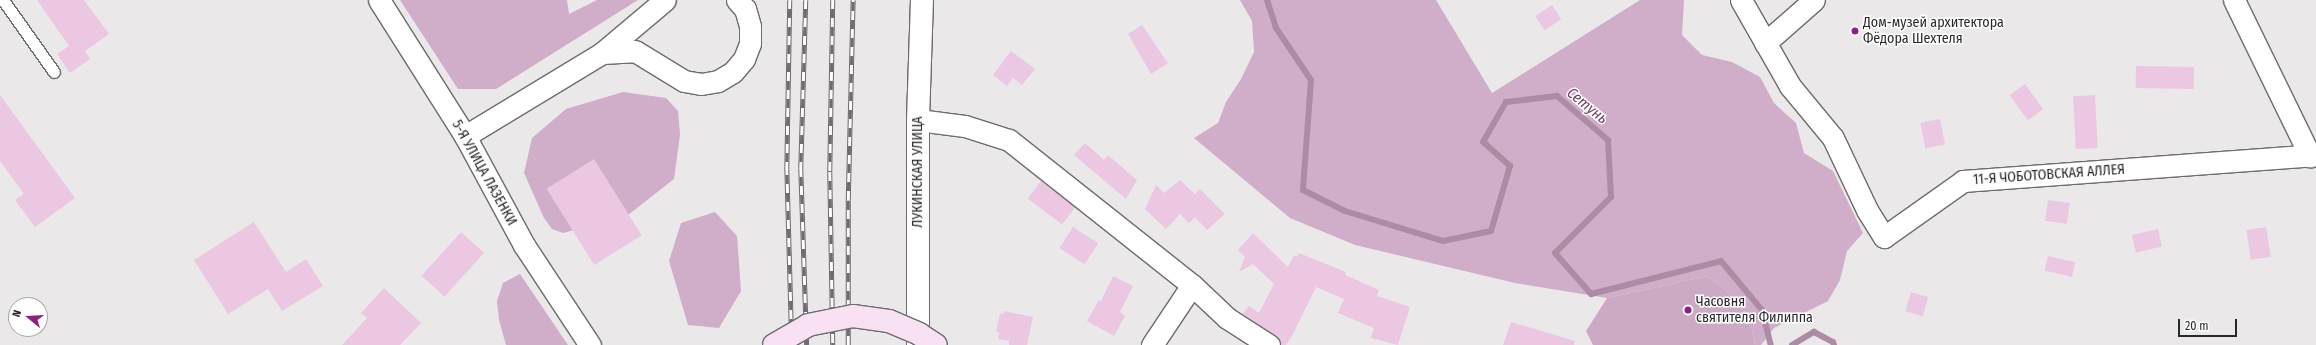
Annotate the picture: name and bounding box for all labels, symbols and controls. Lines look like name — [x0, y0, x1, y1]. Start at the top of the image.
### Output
place label: Дом-музей архитектора Фёдора Шехтеля — [1863, 15, 2004, 48]
marker: Дом-музей архитектора Фёдора Шехтеля — [1850, 26, 1860, 36]
water label: Сетунь — [1563, 84, 1611, 128]
street label: ЛУКИНСКАЯ УЛИЦА — [910, 116, 926, 228]
street label: 5-Я УЛИЦА ЛАЗЕНКИ — [448, 117, 520, 229]
street label: 11-Я ЧОБОТОВСКАЯ АЛЛЕЯ — [1973, 161, 2125, 189]
place label: Часовня святителя Филиппа — [1696, 294, 1813, 326]
north arrow — [8, 297, 48, 337]
marker: Часовня святителя Филиппа — [1683, 305, 1693, 315]
text: N — [10, 308, 24, 319]
scale bar — [2180, 311, 2239, 337]
text: 20 m — [2185, 319, 2209, 333]

